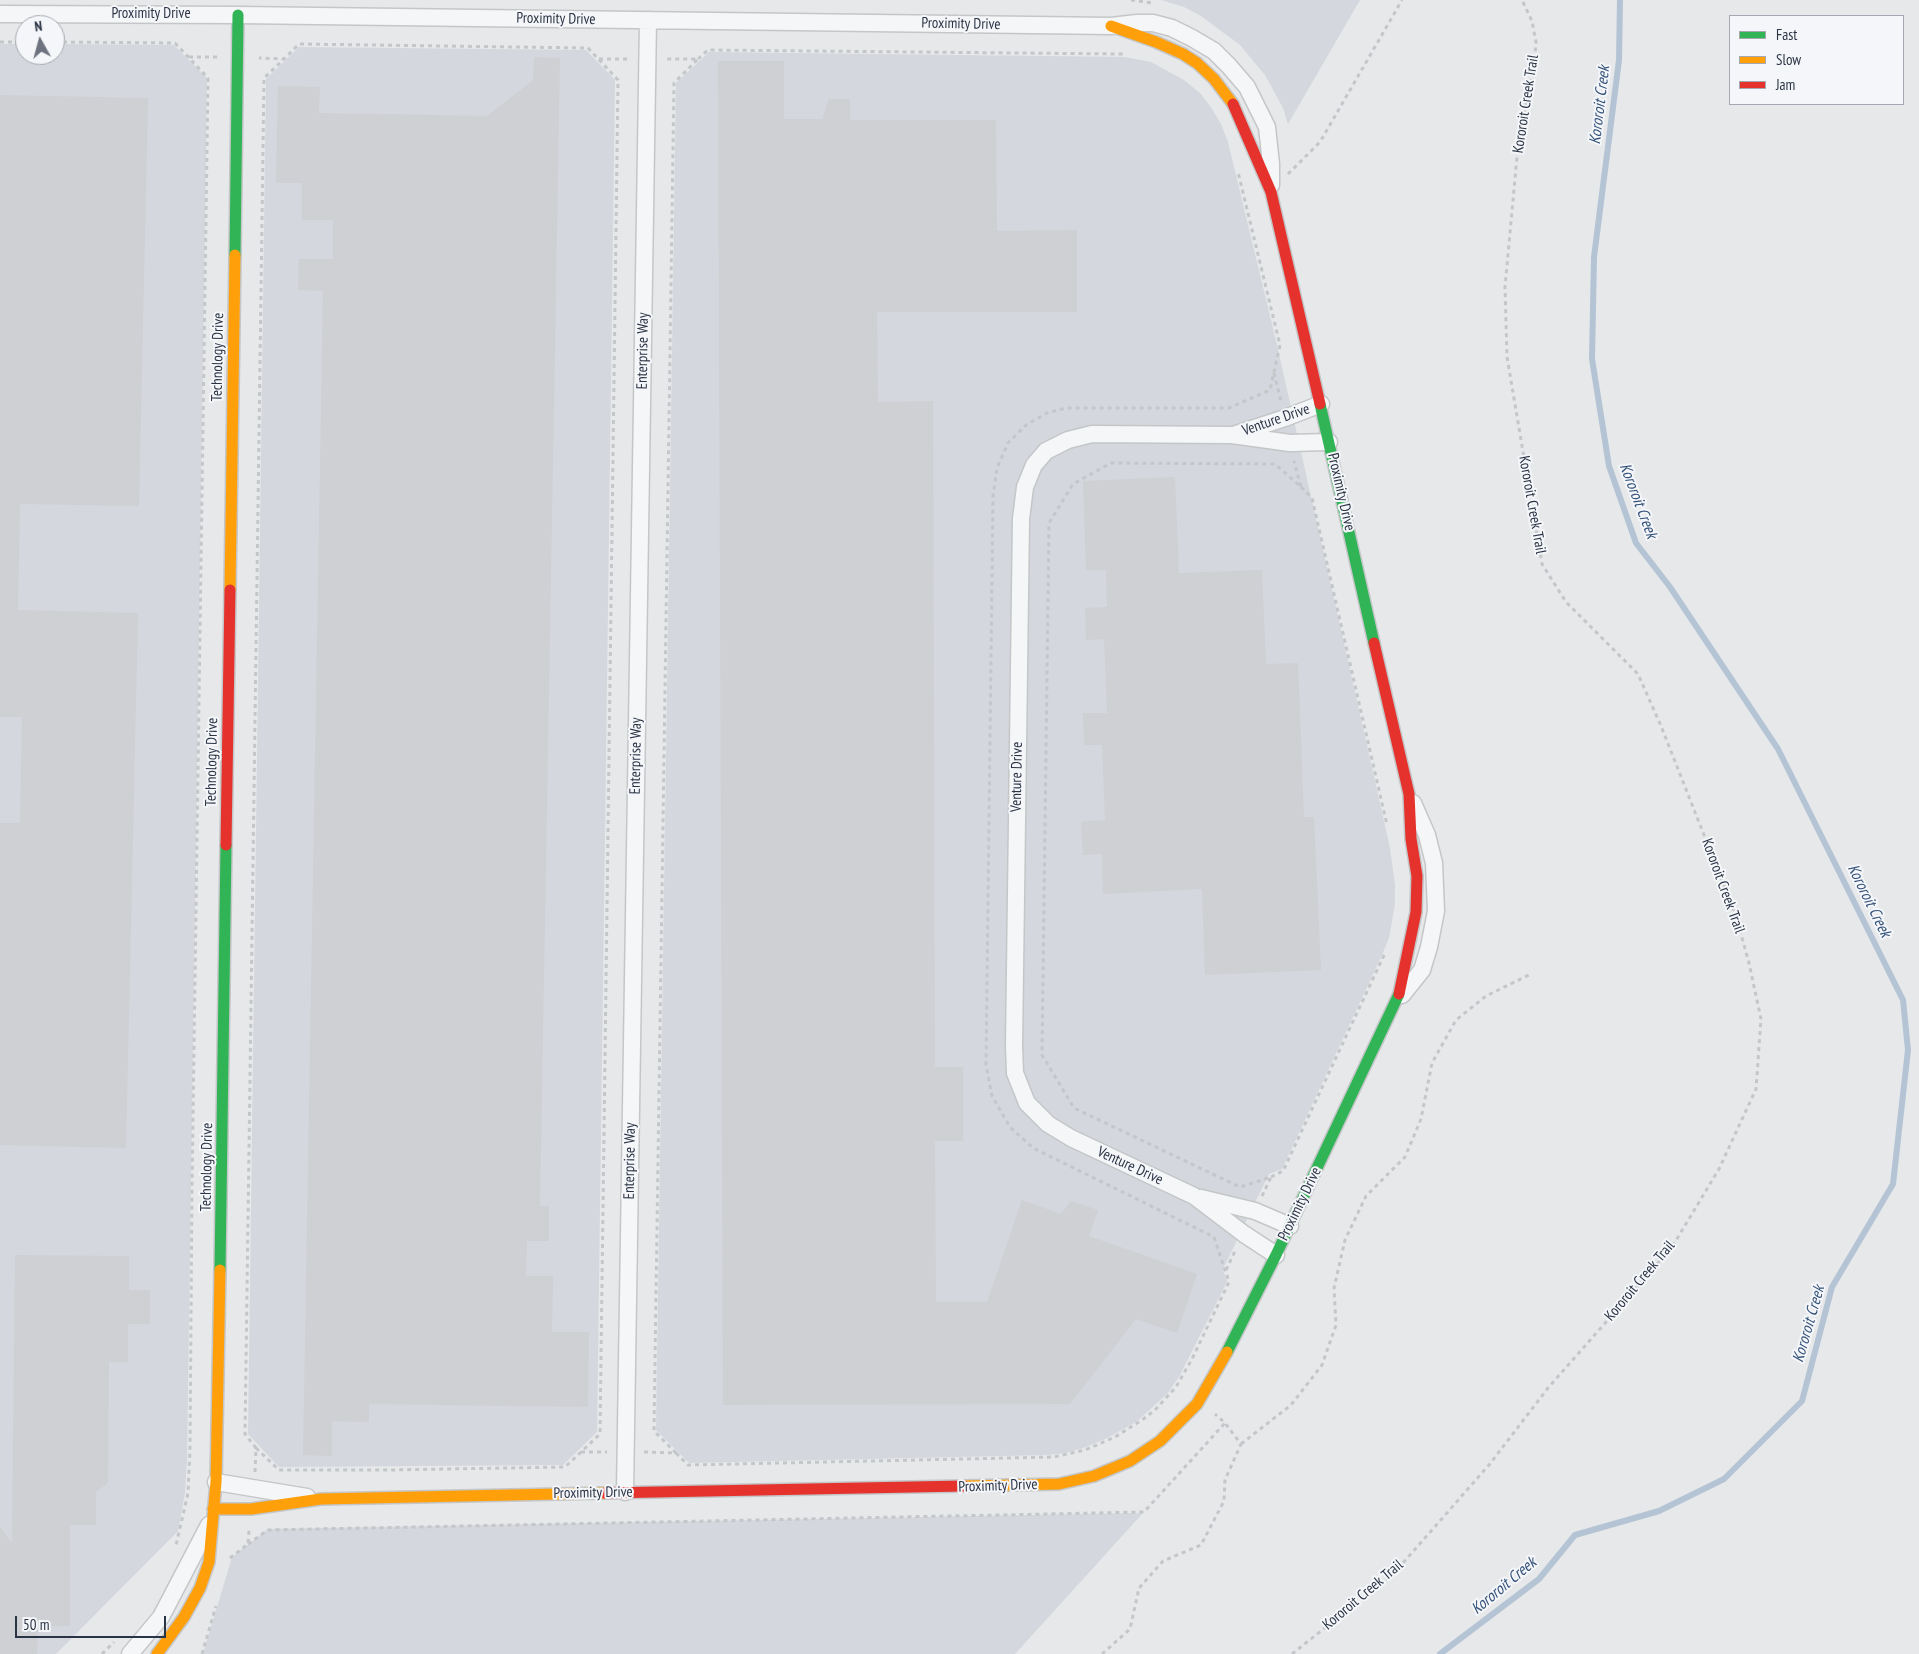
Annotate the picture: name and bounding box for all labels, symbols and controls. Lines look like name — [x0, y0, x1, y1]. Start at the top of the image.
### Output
street label: Proximity Drive — [111, 5, 191, 23]
street label: Proximity Drive — [516, 9, 596, 29]
street label: Proximity Drive — [921, 14, 1001, 34]
north arrow — [15, 15, 65, 65]
legend — [1729, 15, 1904, 105]
text: N — [33, 17, 43, 35]
text: Fast — [1776, 25, 1797, 44]
text: Slow — [1776, 50, 1801, 69]
street label: Kororoit Creek Trail — [1509, 54, 1543, 154]
water label: Kororoit Creek — [1586, 65, 1614, 145]
text: Jam — [1776, 75, 1795, 94]
street label: Technology Drive — [208, 312, 228, 402]
street label: Enterprise Way — [633, 312, 653, 390]
street label: Venture Drive — [1240, 400, 1312, 440]
street label: Proximity Drive — [1323, 451, 1359, 533]
street label: Kororoit Creek Trail — [1515, 455, 1549, 555]
water label: Kororoit Creek — [1615, 461, 1661, 541]
street label: Technology Drive — [202, 717, 222, 807]
street label: Enterprise Way — [626, 717, 646, 795]
street label: Venture Drive — [1007, 742, 1027, 812]
street label: Kororoit Creek Trail — [1698, 836, 1748, 936]
water label: Kororoit Creek — [1843, 861, 1895, 941]
street label: Technology Drive — [197, 1122, 217, 1212]
street label: Enterprise Way — [620, 1122, 640, 1200]
street label: Venture Drive — [1094, 1143, 1166, 1189]
street label: Proximity Drive — [1275, 1164, 1325, 1244]
street label: Kororoit Creek Trail — [1601, 1237, 1679, 1325]
water label: Kororoit Creek — [1789, 1283, 1829, 1365]
street label: Proximity Drive — [958, 1476, 1038, 1496]
street label: Proximity Drive — [553, 1483, 633, 1503]
water label: Kororoit Creek — [1468, 1553, 1540, 1619]
street label: Kororoit Creek Trail — [1319, 1556, 1407, 1634]
scale bar — [18, 1606, 169, 1638]
text: 50 m — [23, 1615, 49, 1634]

